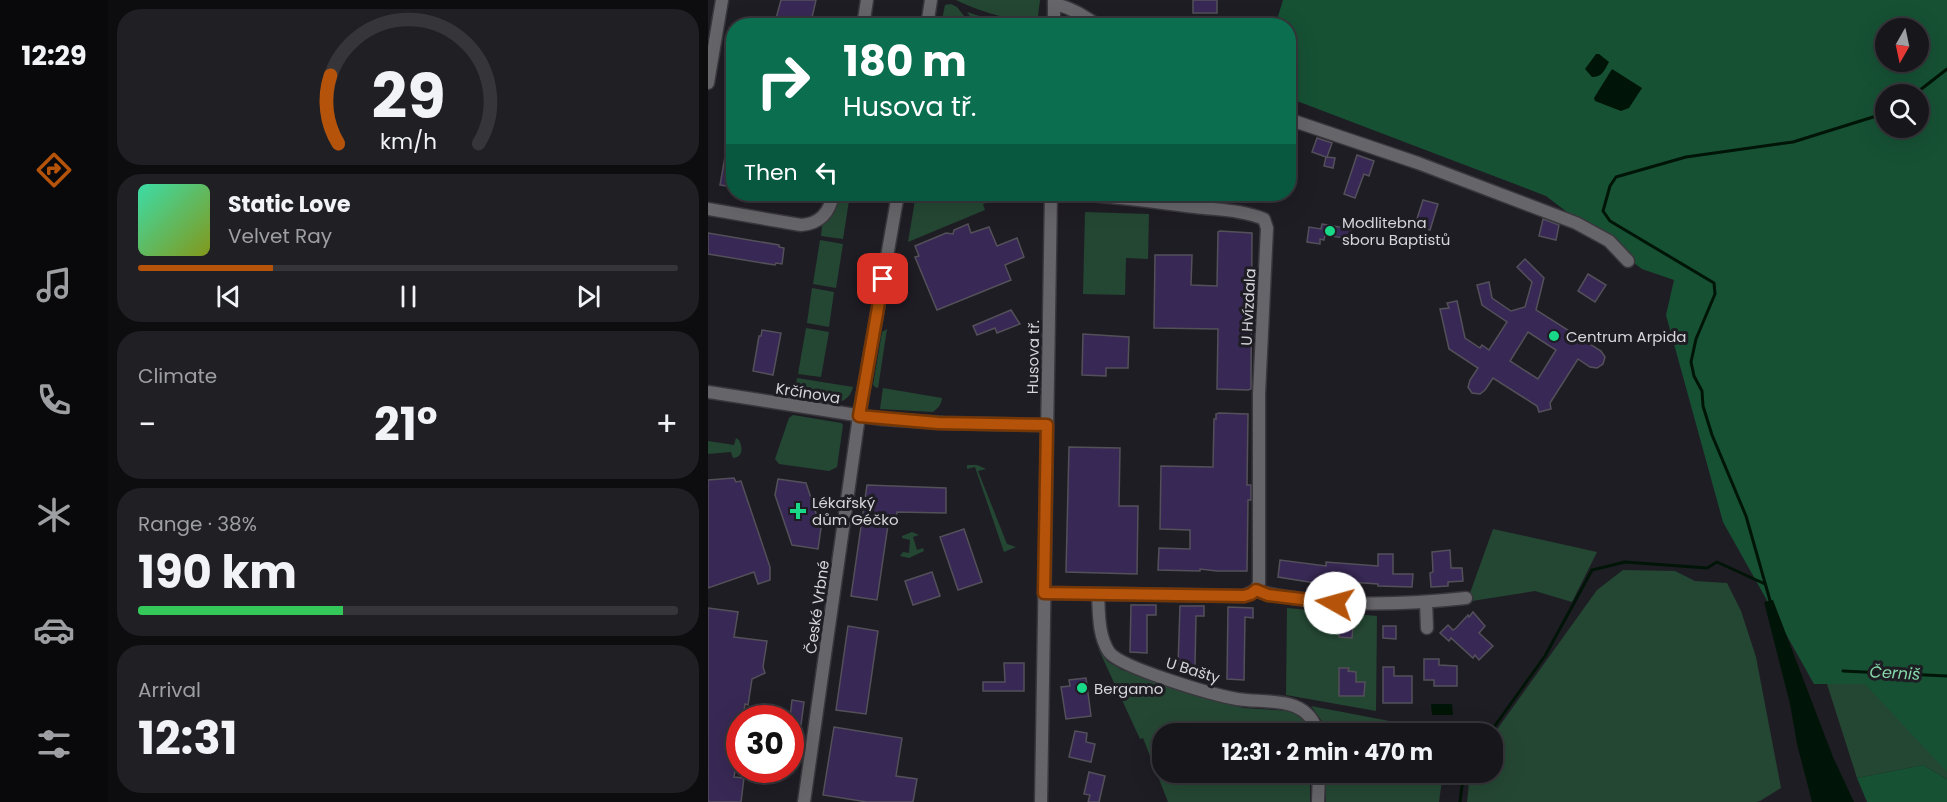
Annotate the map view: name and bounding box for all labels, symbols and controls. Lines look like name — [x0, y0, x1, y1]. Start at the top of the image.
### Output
north arrow — [1875, 18, 1929, 72]
map controls — [1875, 18, 1929, 138]
text: 180 m — [843, 32, 967, 91]
text: 12:29 — [21, 37, 87, 74]
icon: right — [744, 42, 822, 120]
text: 29 — [371, 52, 445, 140]
button: search — [1875, 84, 1929, 138]
text: Husova tř. — [843, 88, 977, 125]
text: km/h — [379, 126, 437, 157]
icon: directions — [33, 149, 75, 191]
icon: left — [810, 156, 843, 189]
text: Then — [744, 157, 798, 188]
text: Static Love — [228, 189, 351, 220]
place label: Modlitebna sboru Baptistů — [1342, 212, 1450, 250]
text: Velvet Ray — [228, 222, 332, 250]
marker: Modlitebna sboru Baptistů — [1323, 224, 1337, 238]
pin — [857, 253, 908, 304]
icon: arrive — [866, 262, 899, 295]
icon: music — [33, 264, 75, 306]
street label: U Hvízdala — [1235, 268, 1261, 346]
icon: previous — [212, 280, 245, 313]
icon: pause — [392, 280, 425, 313]
icon: next — [572, 280, 605, 313]
street label: Husova tř. — [1022, 320, 1044, 394]
place label: Centrum Arpida — [1566, 326, 1686, 347]
marker: Centrum Arpida — [1547, 329, 1561, 343]
text: Climate — [138, 362, 217, 390]
street label: Krčínova — [774, 378, 842, 408]
icon: phone — [33, 379, 75, 421]
text: 21° — [374, 393, 438, 456]
text: − — [138, 401, 156, 448]
text: + — [655, 401, 678, 448]
place label: Lékařský dům Géčko — [812, 492, 899, 530]
icon: climate — [33, 494, 75, 536]
marker: Lékařský dům Géčko — [789, 502, 807, 520]
text: Range · 38% — [138, 510, 257, 538]
text: 190 km — [138, 541, 297, 604]
street label: České Vrbné — [800, 559, 834, 655]
position arrow — [1303, 571, 1367, 635]
icon: car — [33, 609, 75, 651]
street label: U Bašty — [1164, 652, 1223, 688]
water label: Černiš — [1869, 660, 1921, 686]
text: Arrival — [138, 676, 201, 704]
place label: Bergamo — [1094, 678, 1163, 699]
marker: Bergamo — [1075, 681, 1089, 695]
speed limit sign: 30 — [726, 705, 804, 783]
text: 12:31 — [138, 707, 238, 770]
icon: filters — [33, 723, 75, 765]
text: 12:31 · 2 min · 470 m — [1222, 737, 1433, 768]

